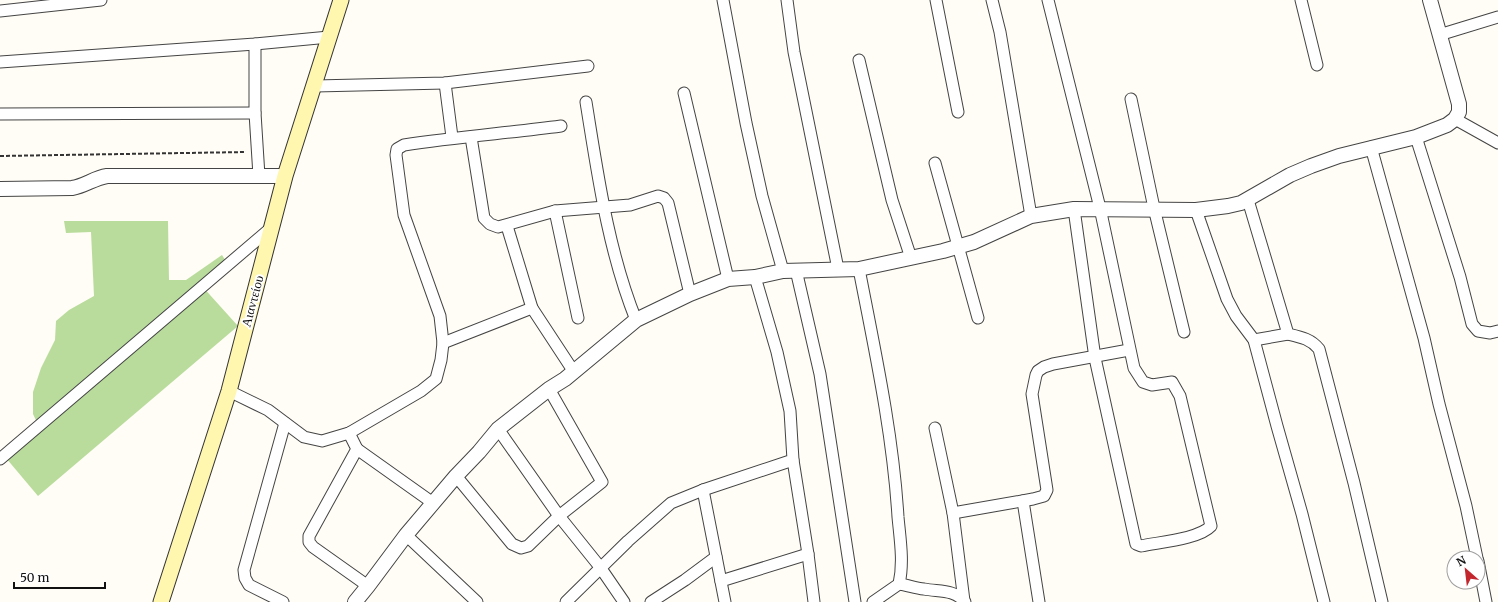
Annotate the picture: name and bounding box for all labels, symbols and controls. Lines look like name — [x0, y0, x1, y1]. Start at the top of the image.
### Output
street label: Αιαντείου — [237, 273, 268, 329]
north arrow — [1446, 550, 1486, 590]
text: N — [1454, 553, 1469, 569]
scale bar — [14, 564, 105, 590]
text: 50 m — [20, 570, 49, 585]

